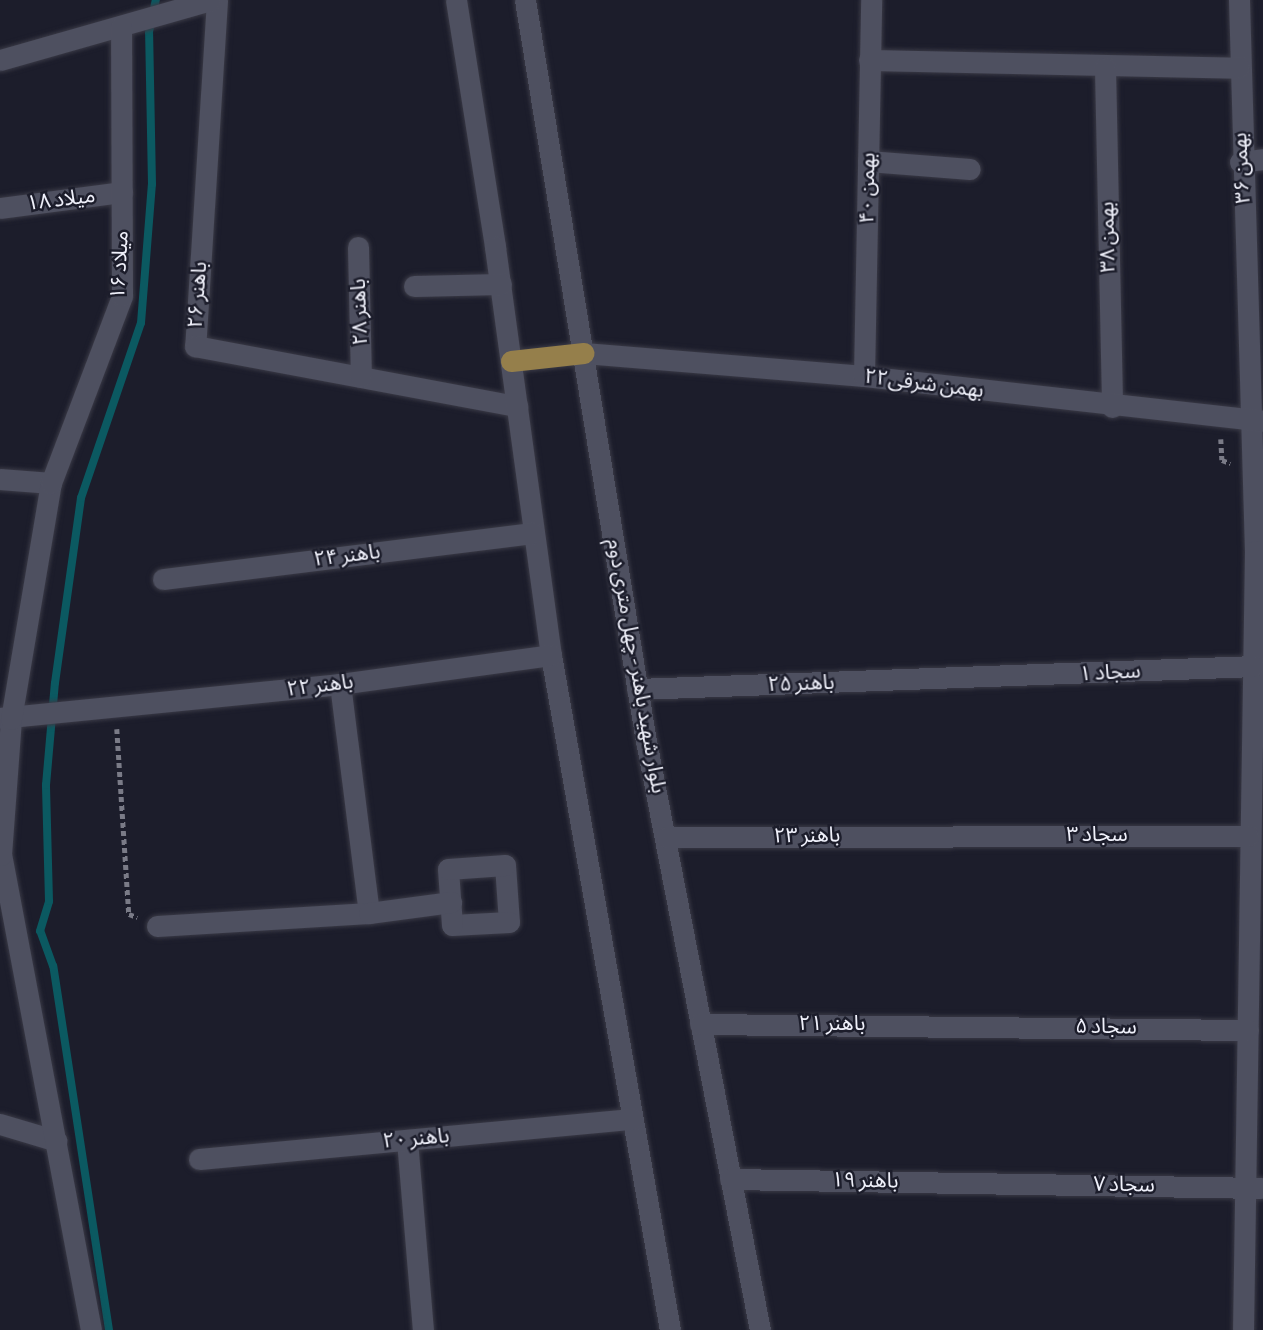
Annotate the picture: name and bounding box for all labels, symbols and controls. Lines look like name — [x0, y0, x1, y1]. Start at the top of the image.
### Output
street label: بهمن ۳۶ — [1228, 132, 1256, 204]
street label: بهمن ۴۰ — [855, 152, 881, 224]
street label: میلاد ۱۸ — [25, 183, 97, 217]
street label: بهمن ۳۸ — [1095, 201, 1121, 273]
street label: میلاد ۱۶ — [106, 230, 134, 300]
street label: باهنر ۲۶ — [183, 261, 213, 329]
street label: باهنر ۲۸ — [346, 278, 374, 346]
street label: ۲۲بهمن شرقی — [863, 364, 985, 404]
street label: بلوار شهید باهنر - چهل متری دوم — [601, 537, 671, 795]
street label: باهنر ۲۴ — [312, 539, 382, 573]
street label: سجاد ۱ — [1079, 659, 1141, 687]
street label: باهنر ۲۲ — [285, 669, 355, 703]
street label: باهنر ۲۵ — [767, 670, 835, 698]
street label: سجاد ۳ — [1066, 822, 1128, 848]
street label: باهنر ۲۳ — [773, 823, 841, 849]
street label: باهنر ۲۱ — [799, 1011, 865, 1037]
street label: سجاد ۵ — [1075, 1014, 1137, 1040]
street label: باهنر ۲۰ — [382, 1124, 450, 1154]
street label: باهنر ۱۹ — [831, 1168, 899, 1194]
street label: سجاد ۷ — [1093, 1172, 1155, 1198]

